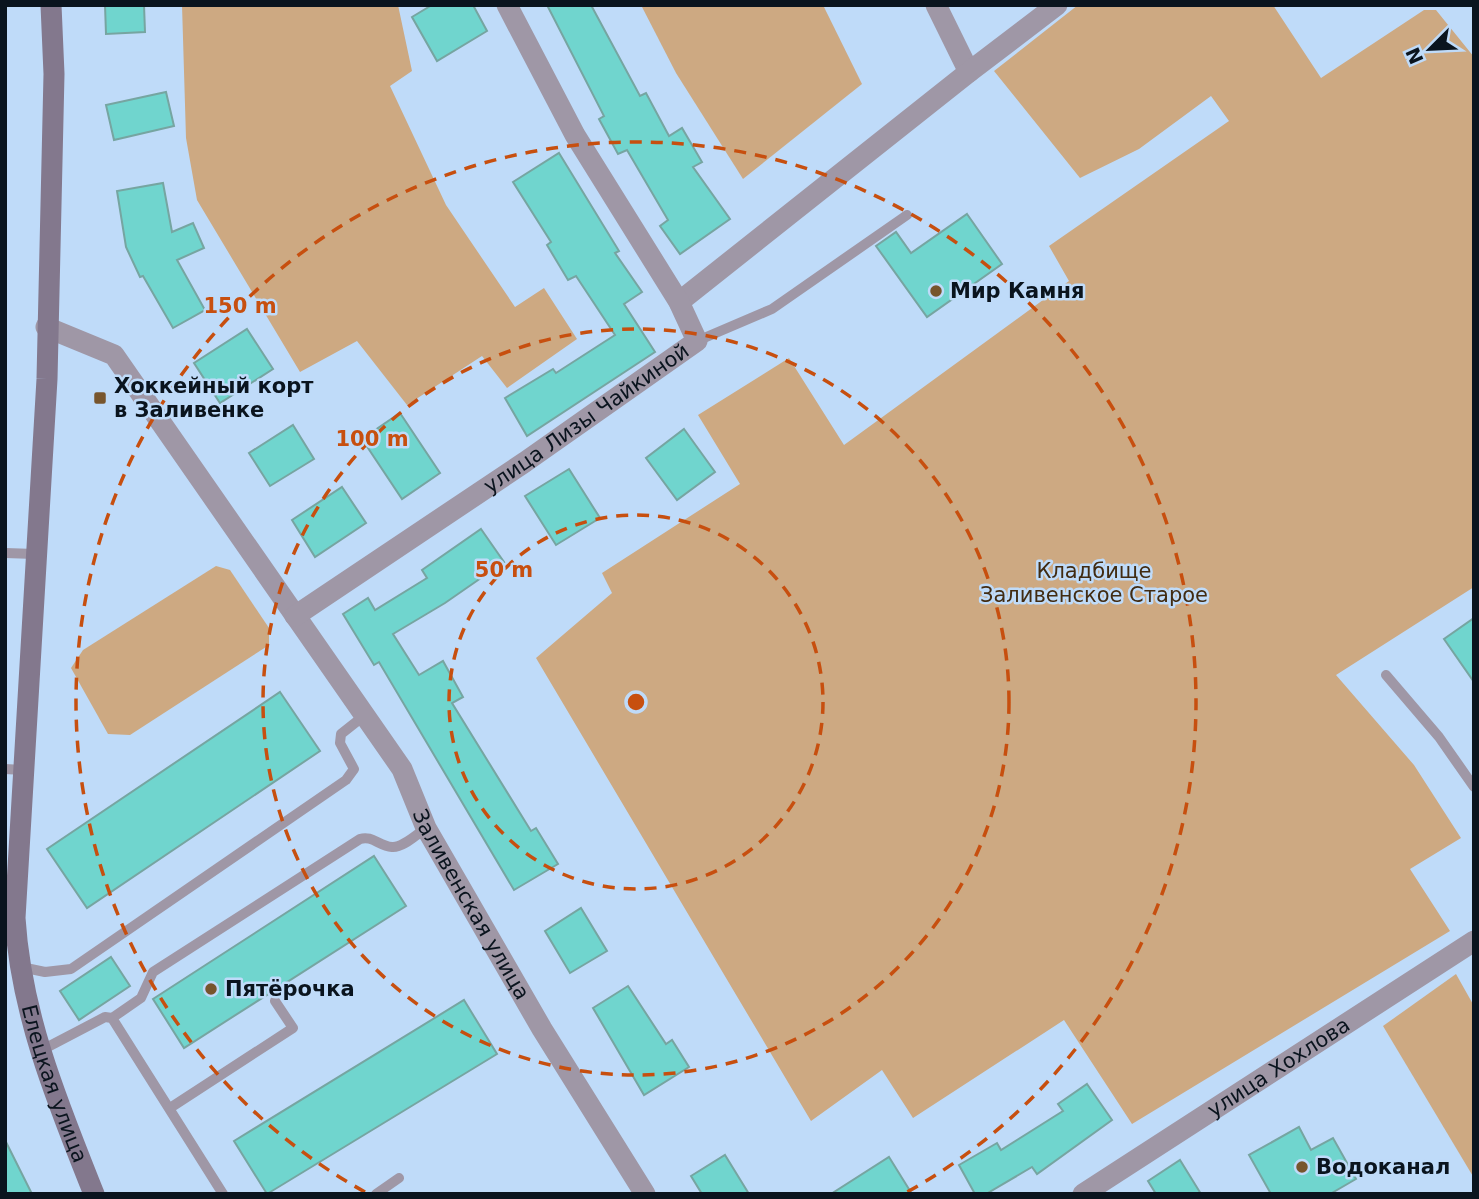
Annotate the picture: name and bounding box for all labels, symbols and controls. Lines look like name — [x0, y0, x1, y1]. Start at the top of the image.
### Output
north arrow — [1395, 14, 1465, 84]
text: N — [1401, 44, 1428, 68]
place label: Мир Камня — [950, 279, 1084, 303]
marker: Мир Камня — [928, 283, 944, 299]
text: 150 m — [203, 294, 277, 318]
street label: улица Лизы Чайкиной — [479, 338, 694, 498]
place label: Хоккейный корт в Заливенке — [114, 374, 314, 422]
marker: Хоккейный корт в Заливенке — [92, 390, 108, 406]
text: 100 m — [335, 427, 409, 451]
text: 50 m — [475, 558, 533, 582]
park label: Кладбище Заливенское Старое — [980, 559, 1208, 607]
centre of rings — [624, 690, 648, 714]
street label: Заливенская улица — [408, 806, 534, 1004]
place label: Пятёрочка — [225, 977, 355, 1001]
marker: Пятёрочка — [203, 981, 219, 997]
street label: Елецкая улица — [17, 1002, 92, 1166]
street label: улица Хохлова — [1203, 1013, 1354, 1122]
place label: Водоканал — [1316, 1155, 1450, 1179]
marker: Водоканал — [1294, 1159, 1310, 1175]

